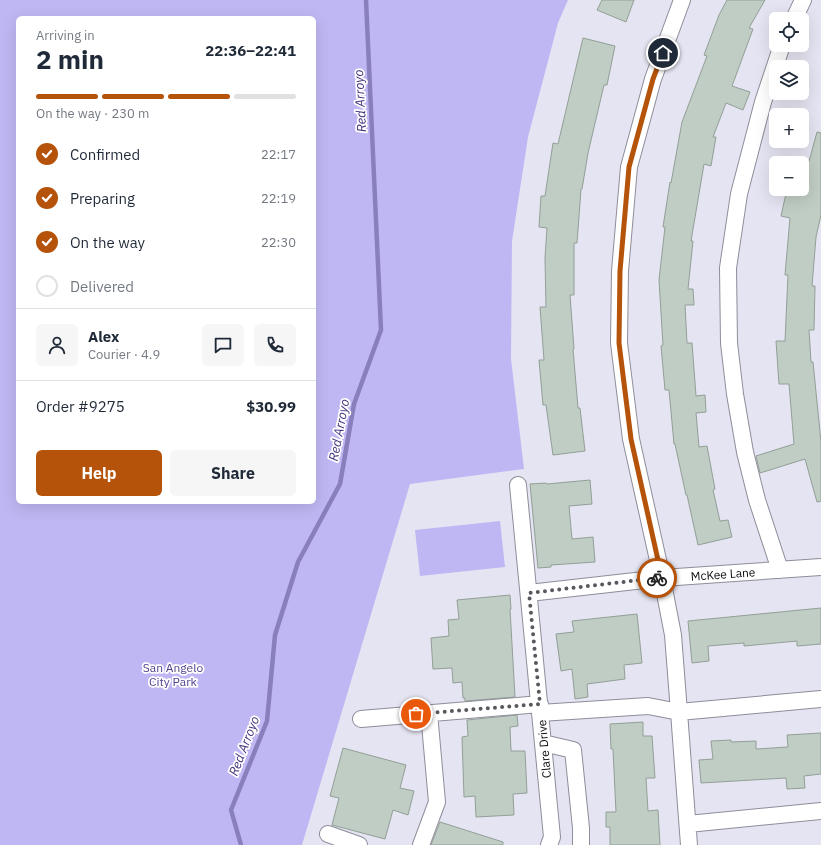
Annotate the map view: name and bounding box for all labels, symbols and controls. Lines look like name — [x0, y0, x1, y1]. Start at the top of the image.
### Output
map controls — [769, 12, 809, 196]
button: locate — [769, 12, 809, 52]
text: Arriving in — [36, 27, 95, 44]
pin — [646, 36, 680, 70]
text: 22:36–22:41 — [205, 41, 296, 60]
text: 2 min — [36, 42, 104, 76]
icon: home — [652, 42, 674, 64]
button: layers — [769, 60, 809, 100]
water label: Red Arroyo — [350, 69, 370, 133]
text: On the way · 230 m — [36, 105, 149, 122]
button: + — [769, 108, 809, 148]
icon: check — [36, 143, 58, 165]
text: Confirmed — [70, 145, 140, 164]
text: 22:17 — [261, 146, 296, 163]
button: − — [769, 156, 809, 196]
icon: check — [36, 187, 58, 209]
text: Preparing — [70, 189, 135, 208]
text: 22:19 — [261, 190, 296, 207]
icon: check — [36, 231, 58, 253]
text: On the way — [70, 233, 145, 252]
text: 22:30 — [261, 234, 296, 251]
text: Delivered — [70, 277, 134, 296]
button: person — [36, 324, 78, 366]
button: chat — [202, 324, 244, 366]
button: phone — [254, 324, 296, 366]
text: Alex — [88, 327, 119, 346]
text: Courier · 4.9 — [88, 346, 160, 363]
text: Order #9275 — [36, 397, 125, 416]
text: $30.99 — [246, 397, 296, 416]
water label: Red Arroyo — [325, 398, 353, 462]
button: Help — [36, 450, 162, 496]
button: Share — [170, 450, 296, 496]
courier — [637, 558, 677, 598]
street label: McKee Lane — [690, 564, 756, 584]
icon: bike — [646, 567, 668, 589]
park label: San Angelo City Park — [143, 660, 203, 689]
pin — [399, 697, 433, 731]
icon: bag — [405, 703, 427, 725]
water label: Red Arroyo — [225, 714, 263, 778]
street label: Clare Drive — [534, 719, 554, 779]

